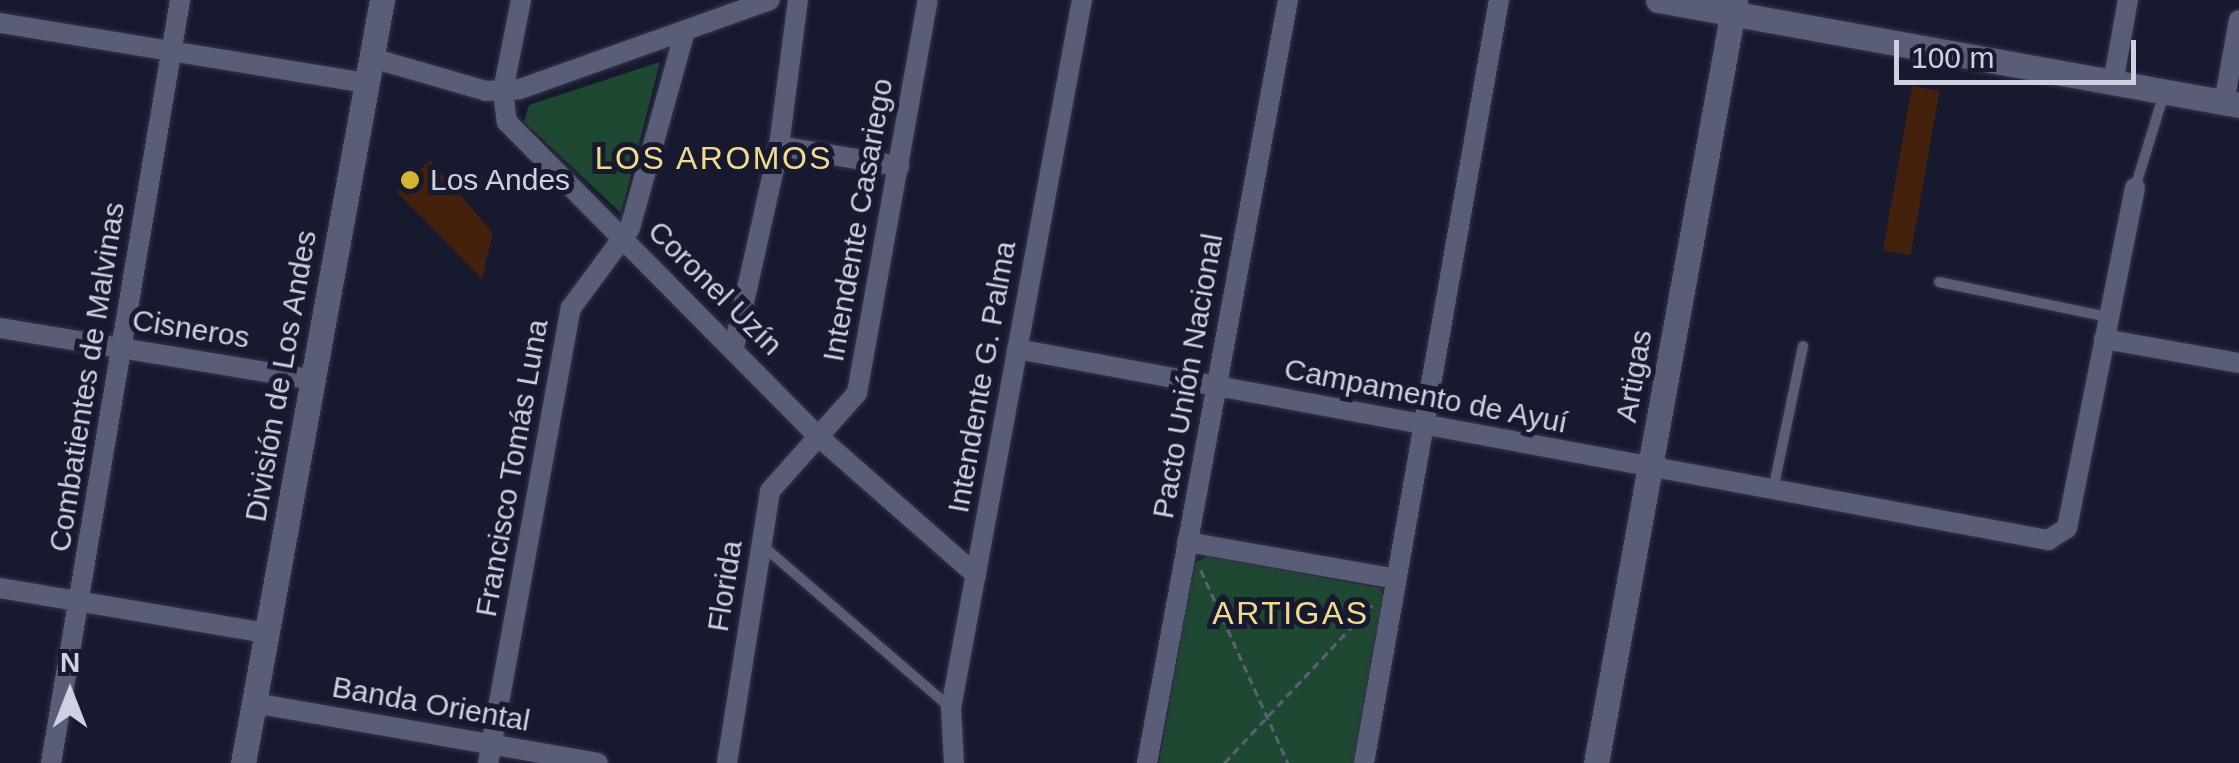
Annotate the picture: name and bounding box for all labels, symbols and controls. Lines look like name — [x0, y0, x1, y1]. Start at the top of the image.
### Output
scale bar — [1899, 20, 2142, 82]
text: 100 m — [1911, 41, 1994, 74]
street label: Intendente Casariego — [815, 76, 901, 364]
district label: LOS AROMOS — [594, 139, 834, 177]
place label: Los Andes — [430, 162, 572, 198]
marker: Los Andes — [399, 169, 421, 191]
street label: Combatientes de Malvinas — [42, 200, 132, 554]
street label: Coronel Uzín — [640, 213, 790, 363]
street label: División de Los Andes — [238, 227, 324, 525]
street label: Pacto Unión Nacional — [1145, 231, 1231, 521]
street label: Intendente G. Palma — [940, 238, 1024, 516]
street label: Cisneros — [130, 302, 252, 356]
street label: Francisco Tomás Luna — [468, 316, 556, 620]
street label: Artigas — [1608, 327, 1660, 425]
street label: Campamento de Ayuí — [1280, 351, 1572, 441]
street label: Florida — [700, 538, 750, 634]
district label: ARTIGAS — [1212, 594, 1370, 632]
north arrow — [20, 643, 120, 743]
text: N — [60, 647, 80, 678]
street label: Banda Oriental — [329, 669, 533, 739]

